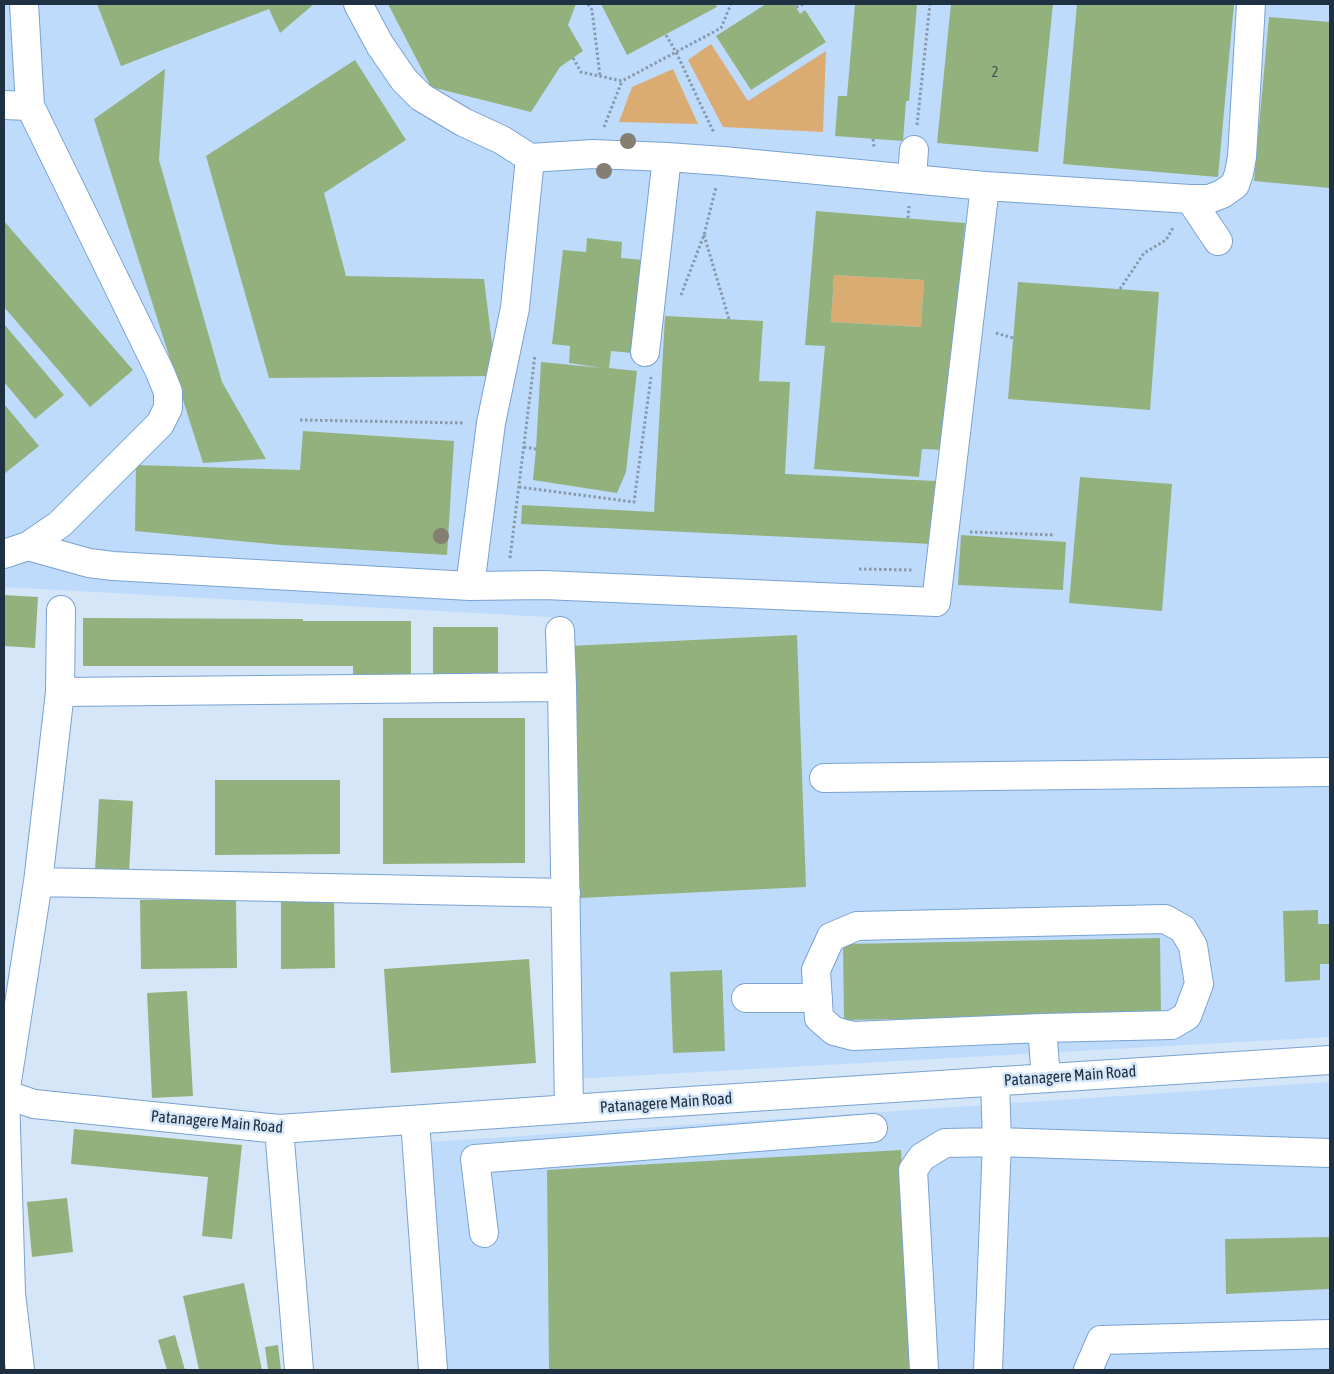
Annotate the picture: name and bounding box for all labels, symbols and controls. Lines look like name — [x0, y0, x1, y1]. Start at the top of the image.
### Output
house number: 2 — [992, 65, 998, 81]
street label: Patanagere Main Road — [1003, 1062, 1137, 1090]
street label: Patanagere Main Road — [599, 1089, 733, 1117]
street label: Patanagere Main Road — [150, 1107, 284, 1137]

